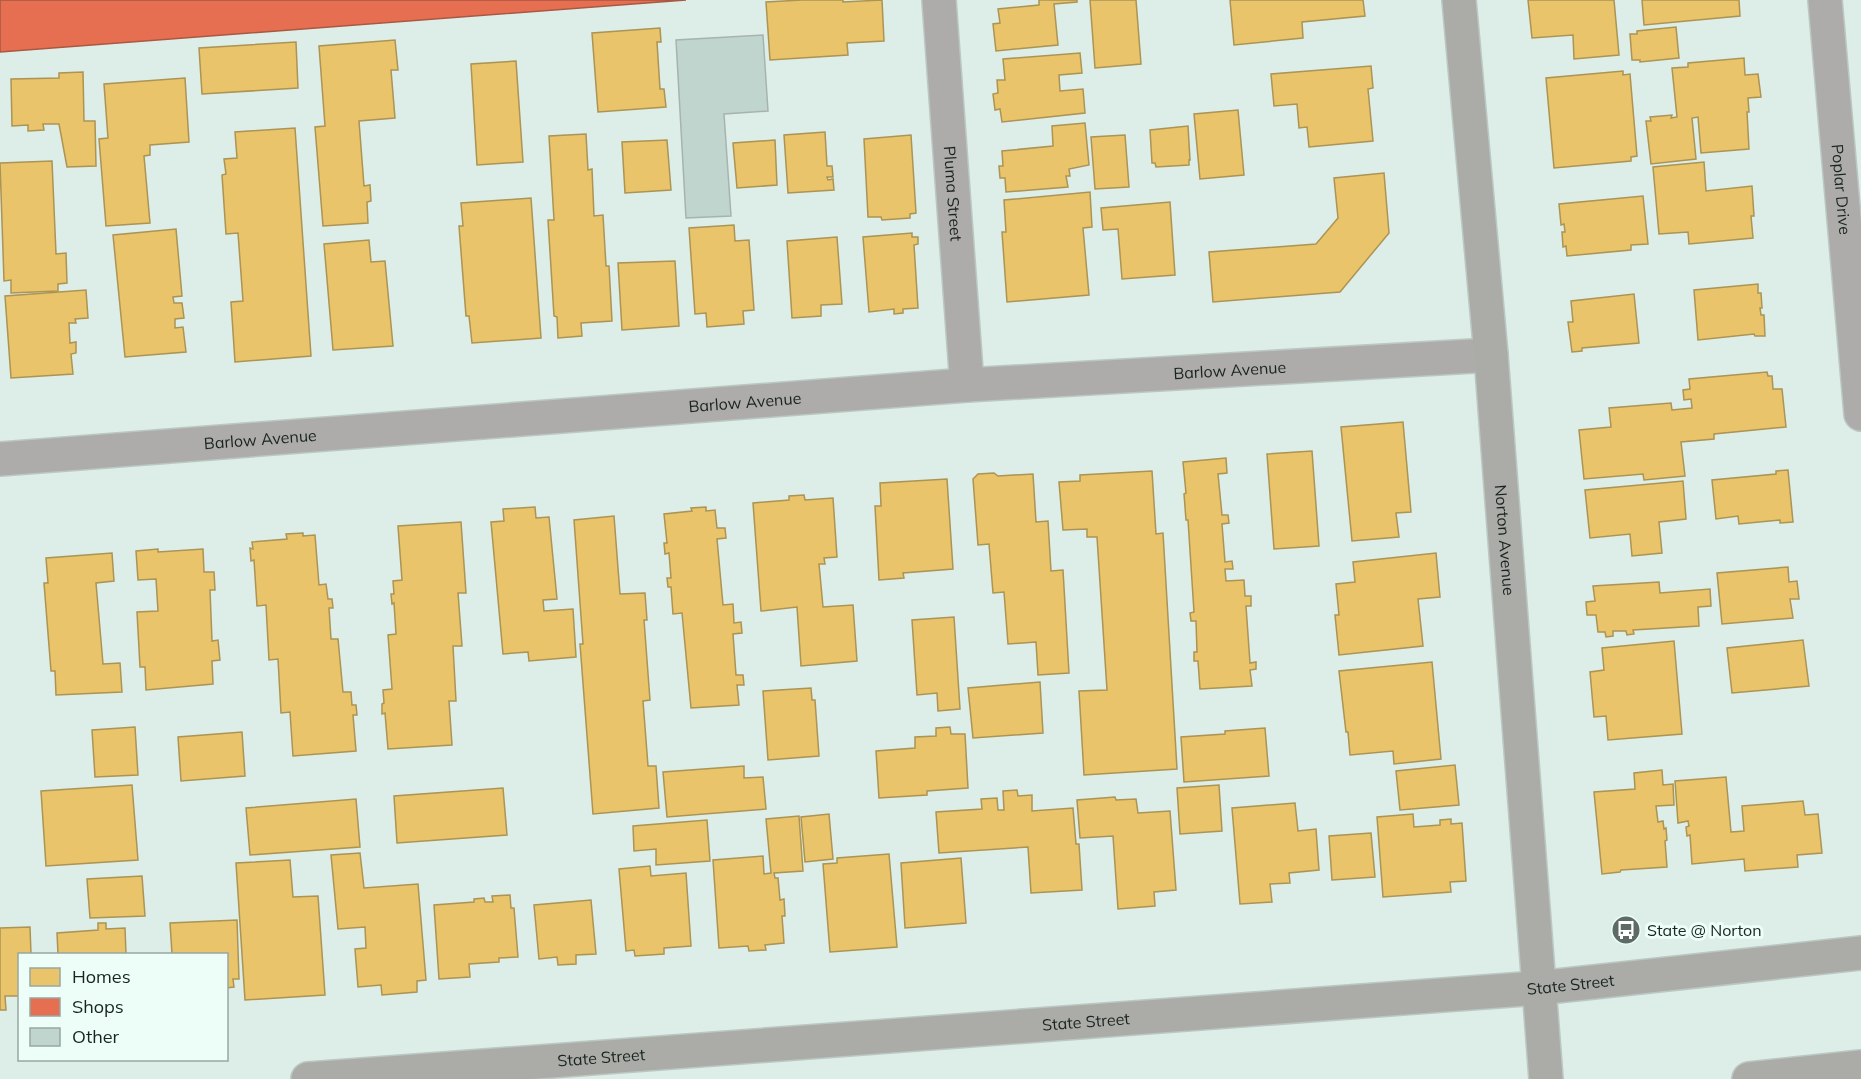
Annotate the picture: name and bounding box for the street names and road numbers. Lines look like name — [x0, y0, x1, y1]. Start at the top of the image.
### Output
street label: Poplar Drive — [1828, 143, 1855, 235]
street label: Pluma Street — [940, 145, 967, 242]
street label: Barlow Avenue — [1173, 357, 1287, 383]
street label: Barlow Avenue — [688, 388, 802, 416]
street label: Barlow Avenue — [203, 425, 317, 453]
street label: Norton Avenue — [1491, 484, 1519, 596]
street label: State Street — [1526, 970, 1616, 999]
street label: State Street — [1041, 1008, 1131, 1035]
street label: State Street — [557, 1044, 646, 1071]

